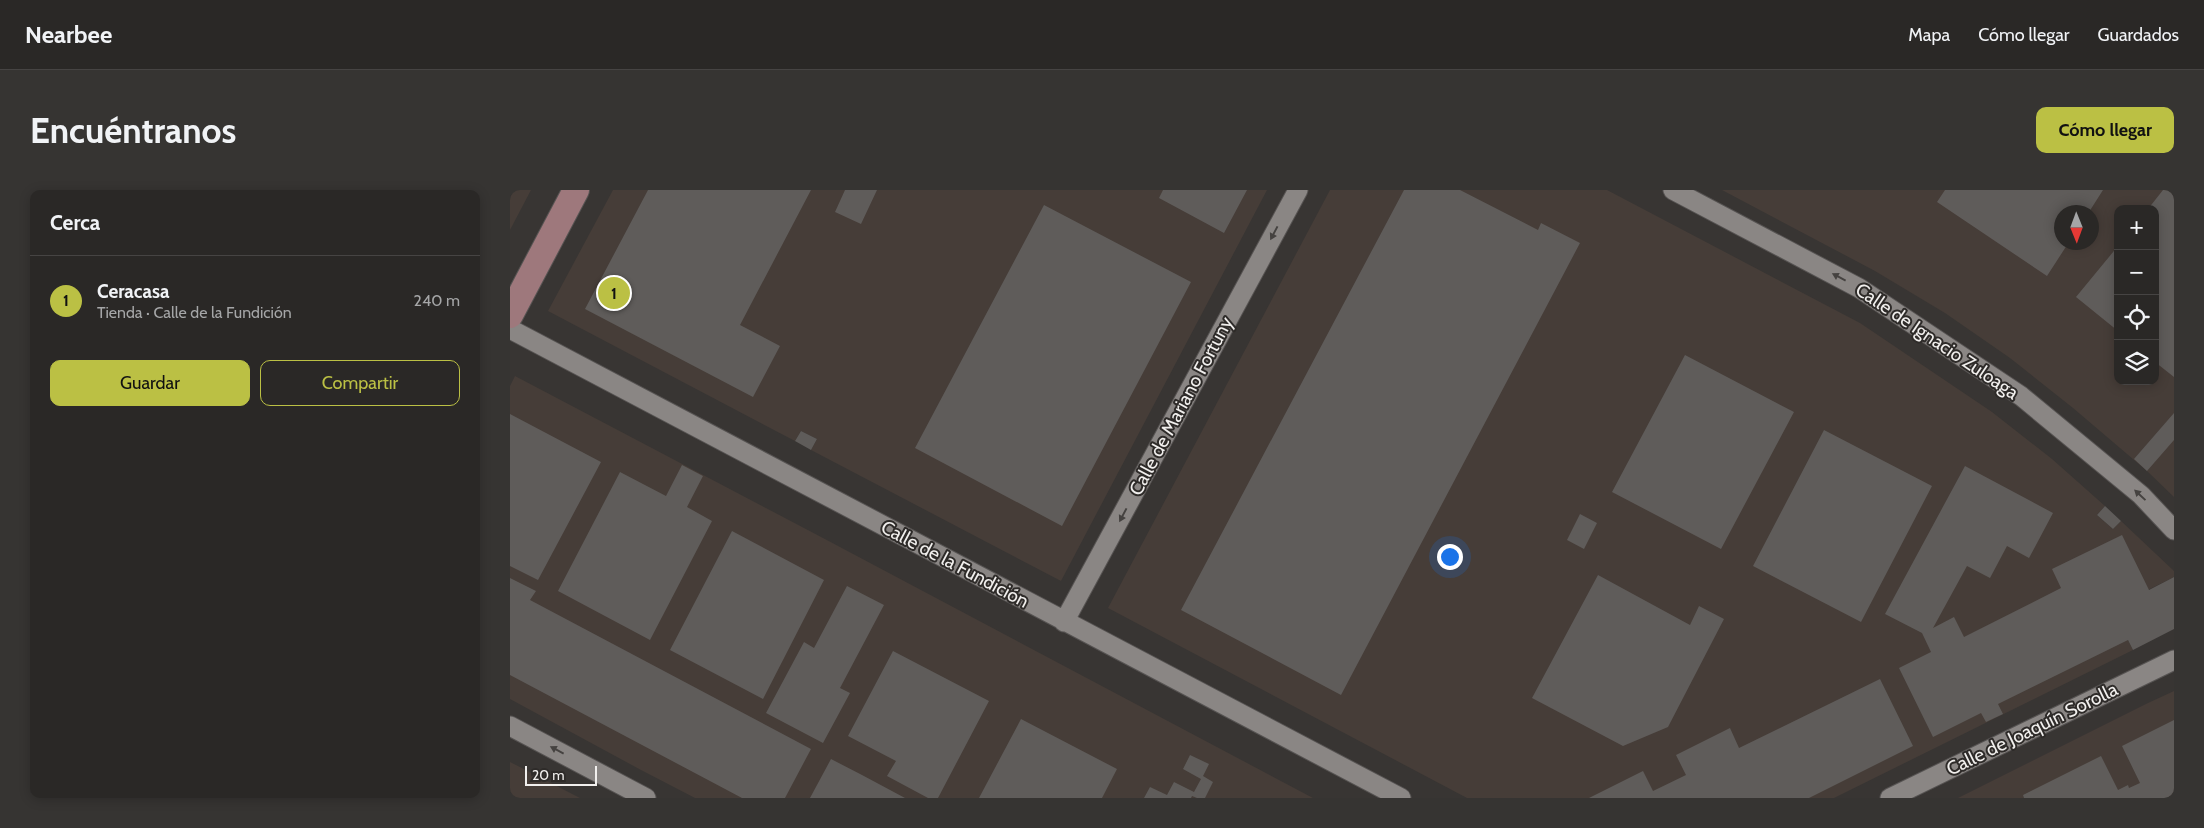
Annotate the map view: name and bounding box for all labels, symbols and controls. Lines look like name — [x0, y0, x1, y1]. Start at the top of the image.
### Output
text: Nearbee — [25, 20, 112, 49]
text: Mapa — [1908, 24, 1950, 46]
text: Cómo llegar — [1978, 24, 2070, 46]
text: Guardados — [2098, 24, 2179, 46]
button: Cómo llegar — [2036, 107, 2174, 153]
text: Encuéntranos — [30, 109, 236, 152]
north arrow — [2054, 205, 2099, 250]
map controls — [2114, 205, 2159, 385]
button: + — [2114, 205, 2159, 250]
text: Cerca — [50, 210, 100, 235]
one-way arrow — [1270, 226, 1279, 240]
button: − — [2114, 250, 2159, 295]
one-way arrow — [1831, 273, 1846, 281]
pin: 1 — [598, 274, 630, 312]
street label: Calle de Ignacio Zuloaga — [1851, 278, 2023, 404]
text: Ceracasa — [97, 280, 169, 303]
text: 1 — [63, 291, 69, 310]
text: 240 m — [414, 291, 460, 310]
button: locate — [2114, 295, 2159, 340]
text: Tienda · Calle de la Fundición — [97, 303, 292, 322]
street label: Calle de Mariano Fortuny — [1124, 312, 1238, 499]
button: layers — [2114, 340, 2159, 385]
button: Guardar — [50, 360, 250, 406]
button: Compartir — [260, 360, 460, 406]
one-way arrow — [2134, 489, 2146, 501]
one-way arrow — [1118, 508, 1127, 521]
street label: Calle de la Fundición — [877, 515, 1033, 613]
your location — [1437, 544, 1463, 570]
street label: Calle de Joaquín Sorolla — [1943, 678, 2121, 780]
one-way arrow — [550, 746, 563, 755]
scale bar — [525, 763, 598, 786]
text: 20 m — [532, 766, 565, 784]

